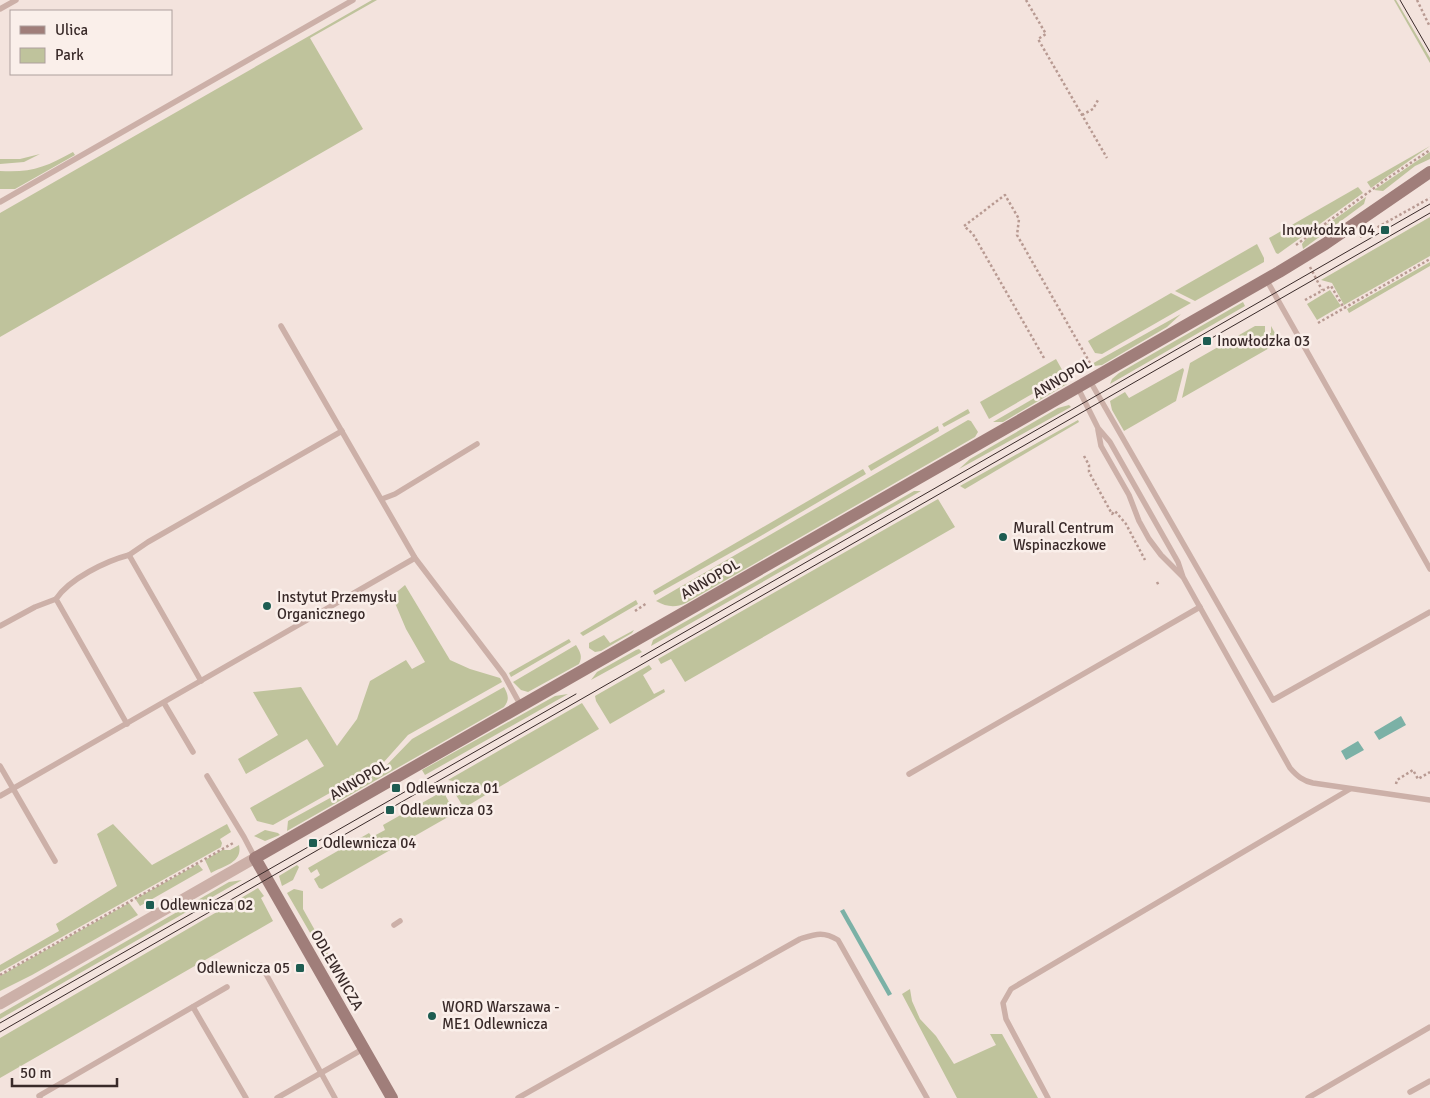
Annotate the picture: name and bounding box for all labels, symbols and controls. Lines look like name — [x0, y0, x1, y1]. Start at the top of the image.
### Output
legend — [10, 10, 172, 75]
text: Ulica — [55, 21, 88, 39]
text: Park — [55, 46, 84, 64]
place label: Inowłodzka 04 — [1282, 221, 1375, 239]
marker: Inowłodzka 04 — [1379, 224, 1391, 236]
place label: Inowłodzka 03 — [1217, 332, 1310, 350]
marker: Inowłodzka 03 — [1201, 335, 1213, 347]
street label: ANNOPOL — [1029, 354, 1095, 402]
place label: Murall Centrum Wspinaczkowe — [1013, 519, 1114, 554]
marker: Murall Centrum Wspinaczkowe — [997, 531, 1009, 543]
street label: ANNOPOL — [677, 555, 743, 603]
place label: Instytut Przemysłu Organicznego — [277, 588, 397, 623]
marker: Instytut Przemysłu Organicznego — [261, 600, 273, 612]
street label: ANNOPOL — [326, 756, 392, 804]
place label: Odlewnicza 01 — [406, 779, 499, 797]
marker: Odlewnicza 01 — [390, 782, 402, 794]
place label: Odlewnicza 03 — [400, 801, 493, 819]
marker: Odlewnicza 03 — [384, 804, 396, 816]
place label: Odlewnicza 04 — [323, 834, 416, 852]
marker: Odlewnicza 04 — [307, 837, 319, 849]
place label: Odlewnicza 02 — [160, 896, 253, 914]
marker: Odlewnicza 02 — [144, 899, 156, 911]
street label: ODLEWNICZA — [307, 927, 367, 1013]
place label: Odlewnicza 05 — [197, 959, 290, 977]
marker: Odlewnicza 05 — [294, 962, 306, 974]
place label: WORD Warszawa - ME1 Odlewnicza — [442, 998, 559, 1033]
marker: WORD Warszawa - ME1 Odlewnicza — [426, 1010, 438, 1022]
scale bar — [12, 1056, 118, 1088]
text: 50 m — [20, 1064, 51, 1082]

